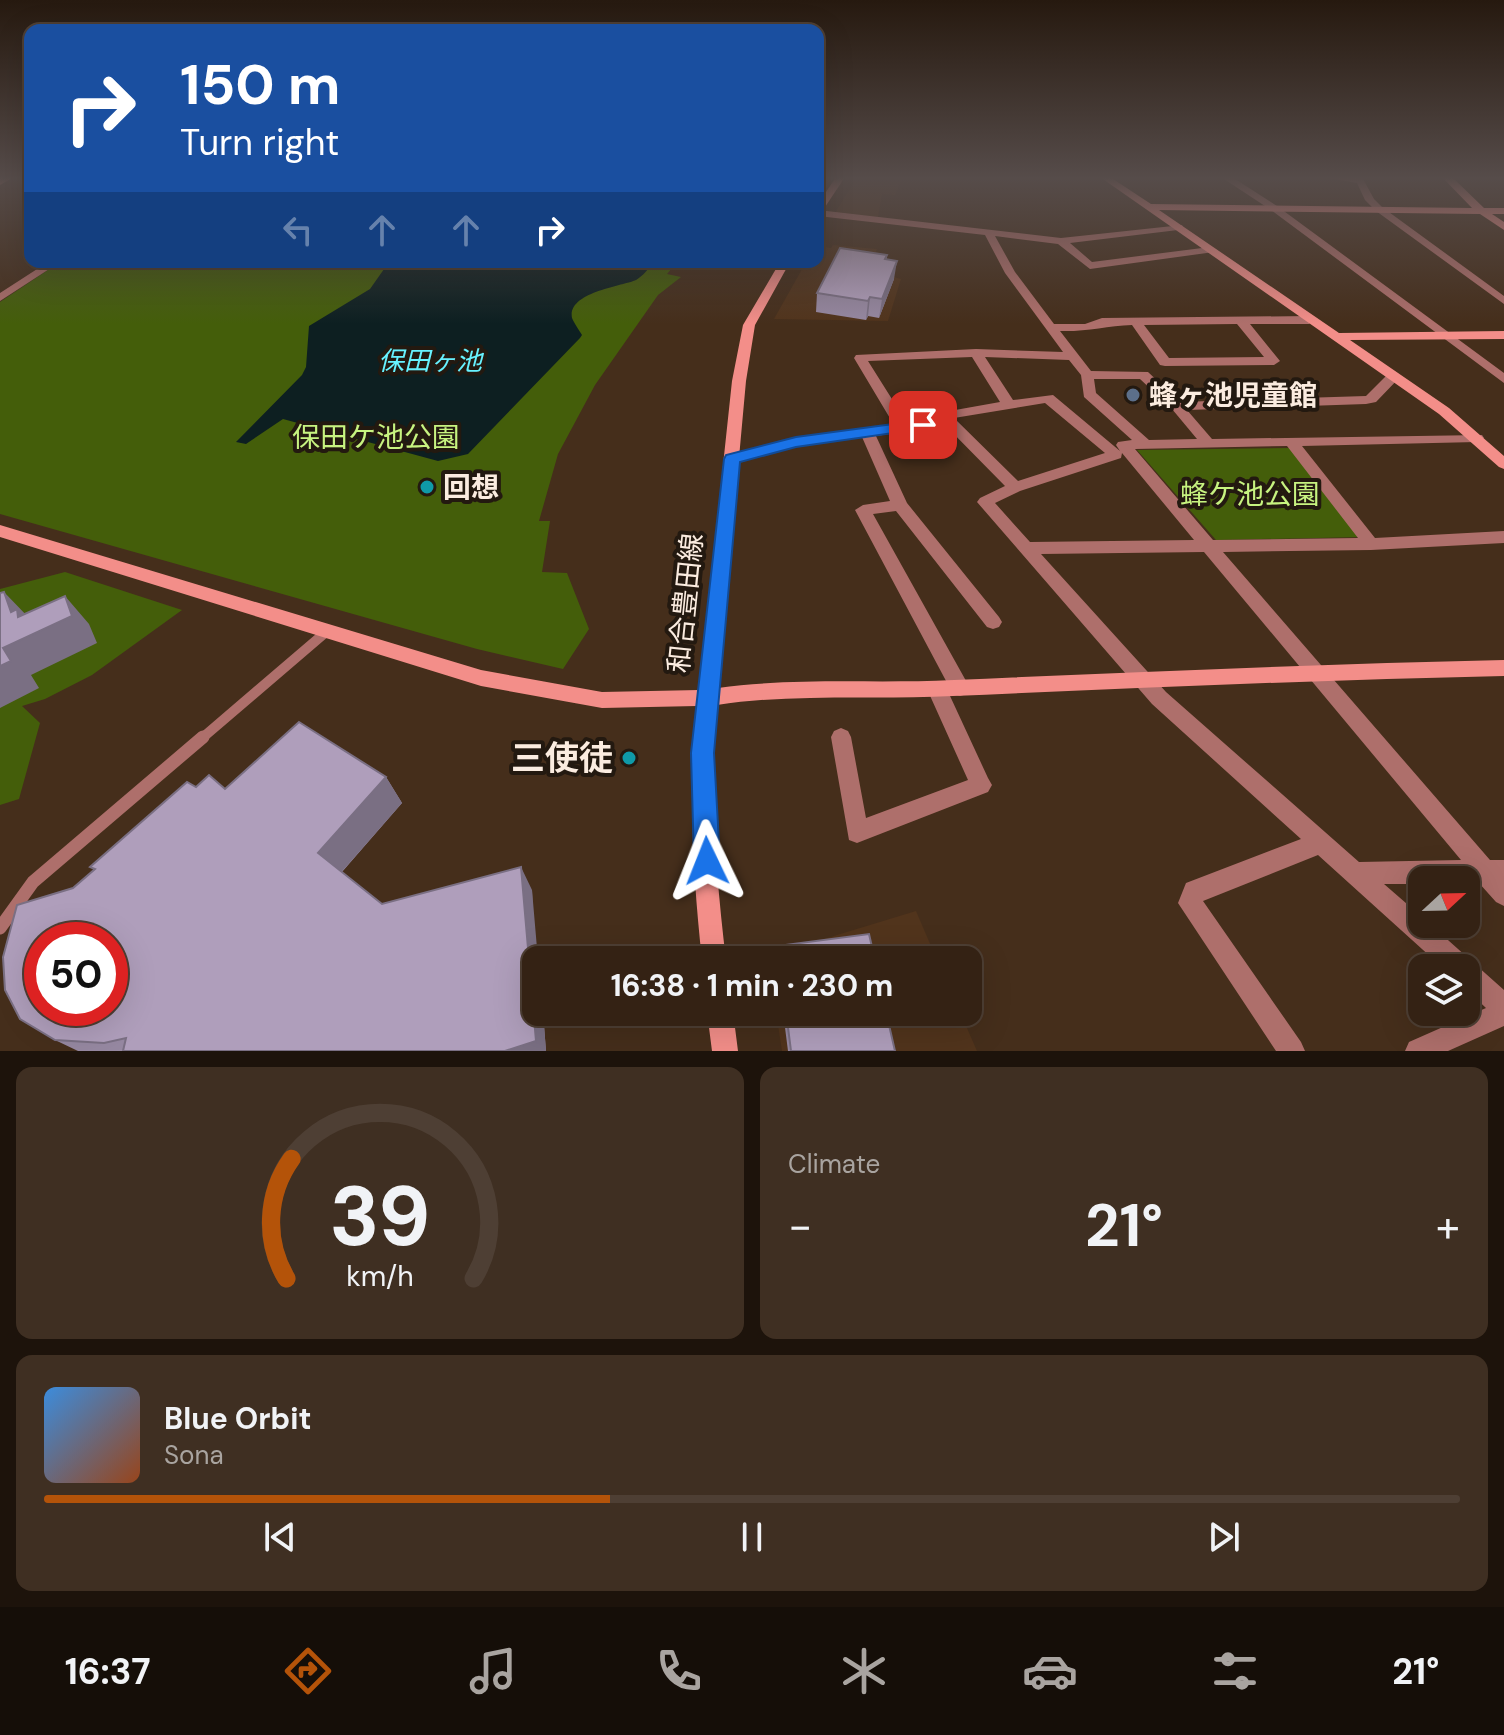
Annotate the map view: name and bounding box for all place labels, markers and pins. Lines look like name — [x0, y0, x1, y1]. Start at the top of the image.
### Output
place label: 蜂ヶ池児童館 — [1149, 377, 1317, 414]
marker: 蜂ヶ池児童館 — [1124, 386, 1142, 404]
pin — [889, 391, 957, 459]
place label: 回想 — [443, 469, 499, 506]
marker: 回想 — [418, 478, 436, 496]
place label: 三使徒 — [511, 736, 613, 781]
marker: 三使徒 — [620, 749, 638, 767]

